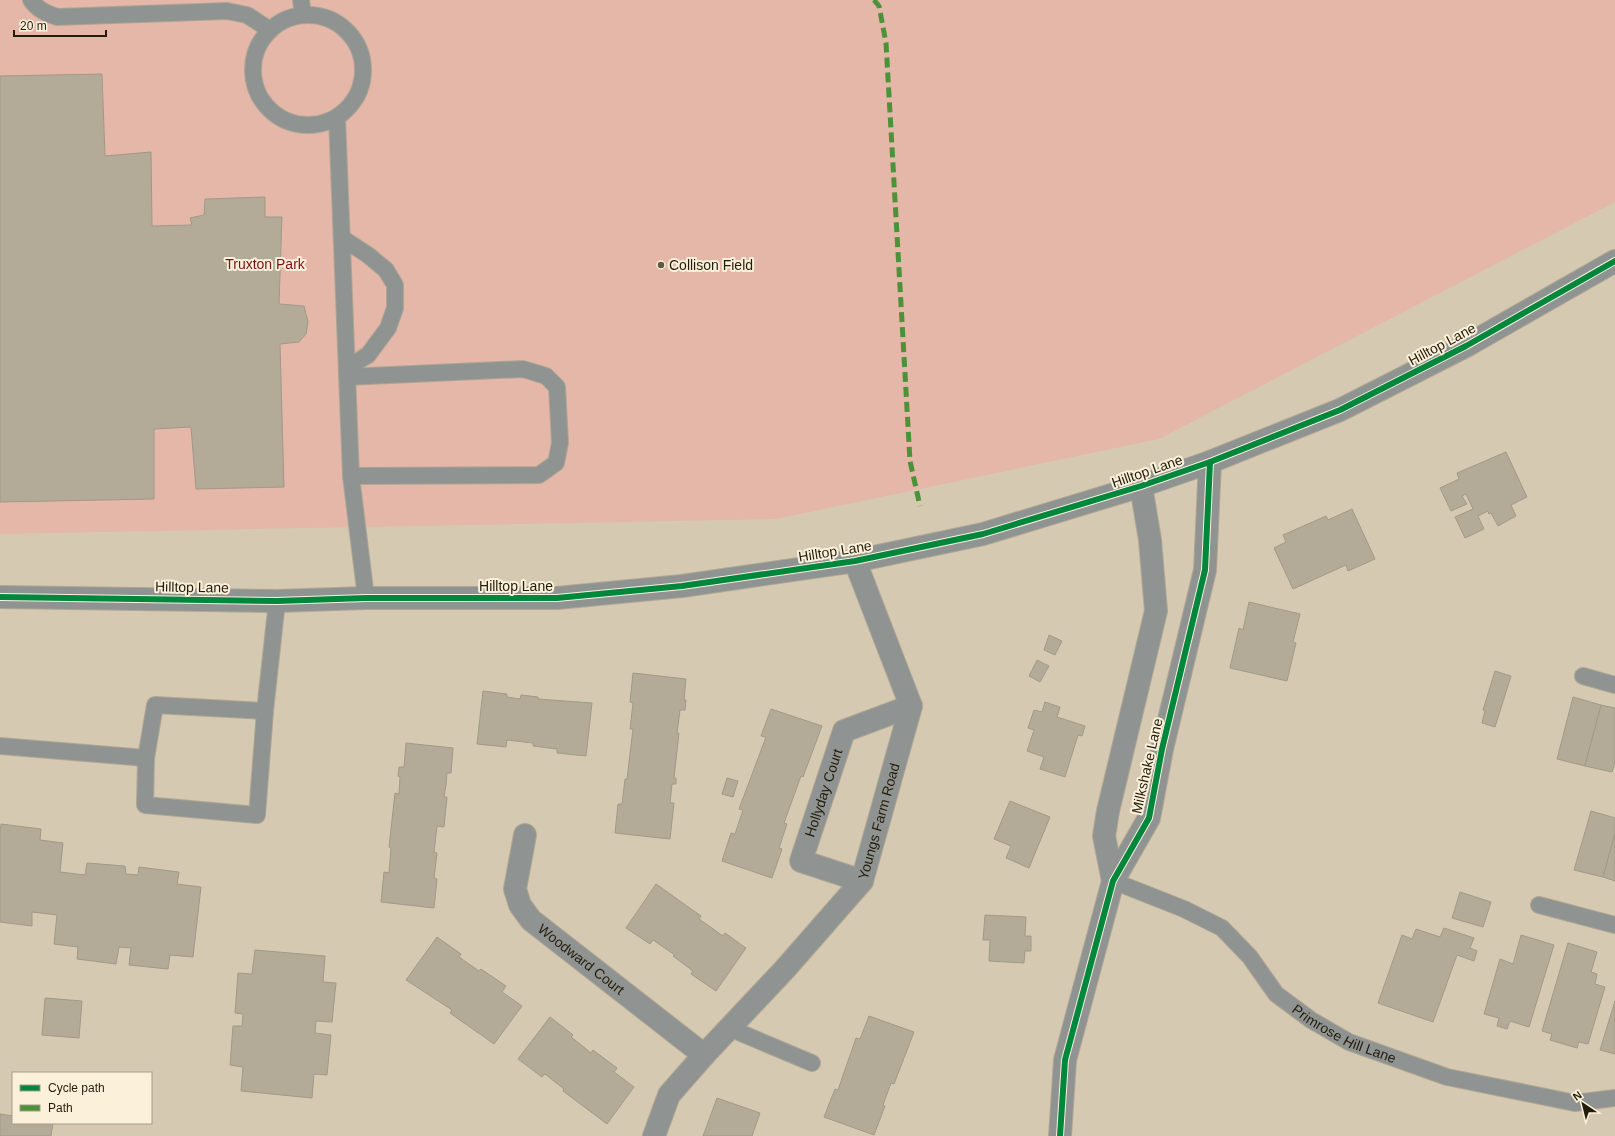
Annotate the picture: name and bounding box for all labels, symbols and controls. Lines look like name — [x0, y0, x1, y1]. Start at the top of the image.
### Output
scale bar — [14, 12, 106, 38]
text: 20 m — [20, 19, 47, 33]
park label: Truxton Park — [225, 256, 306, 272]
place label: Collison Field — [669, 257, 753, 273]
marker: Collison Field — [656, 260, 666, 270]
street label: Hilltop Lane — [1406, 319, 1479, 368]
street label: Hilltop Lane — [1109, 451, 1185, 491]
street label: Hilltop Lane — [797, 537, 873, 565]
street label: Hilltop Lane — [155, 578, 229, 596]
street label: Hilltop Lane — [479, 578, 553, 594]
street label: Milkshake Lane — [1128, 717, 1166, 815]
street label: Hollyday Court — [802, 747, 846, 839]
street label: Youngs Farm Road — [855, 761, 903, 881]
street label: Woodward Court — [535, 921, 628, 998]
street label: Primrose Hill Lane — [1289, 1001, 1398, 1066]
legend — [12, 1072, 152, 1124]
text: Cycle path — [48, 1081, 105, 1095]
north arrow — [1563, 1084, 1603, 1124]
text: N — [1571, 1089, 1584, 1103]
text: Path — [48, 1101, 73, 1115]

